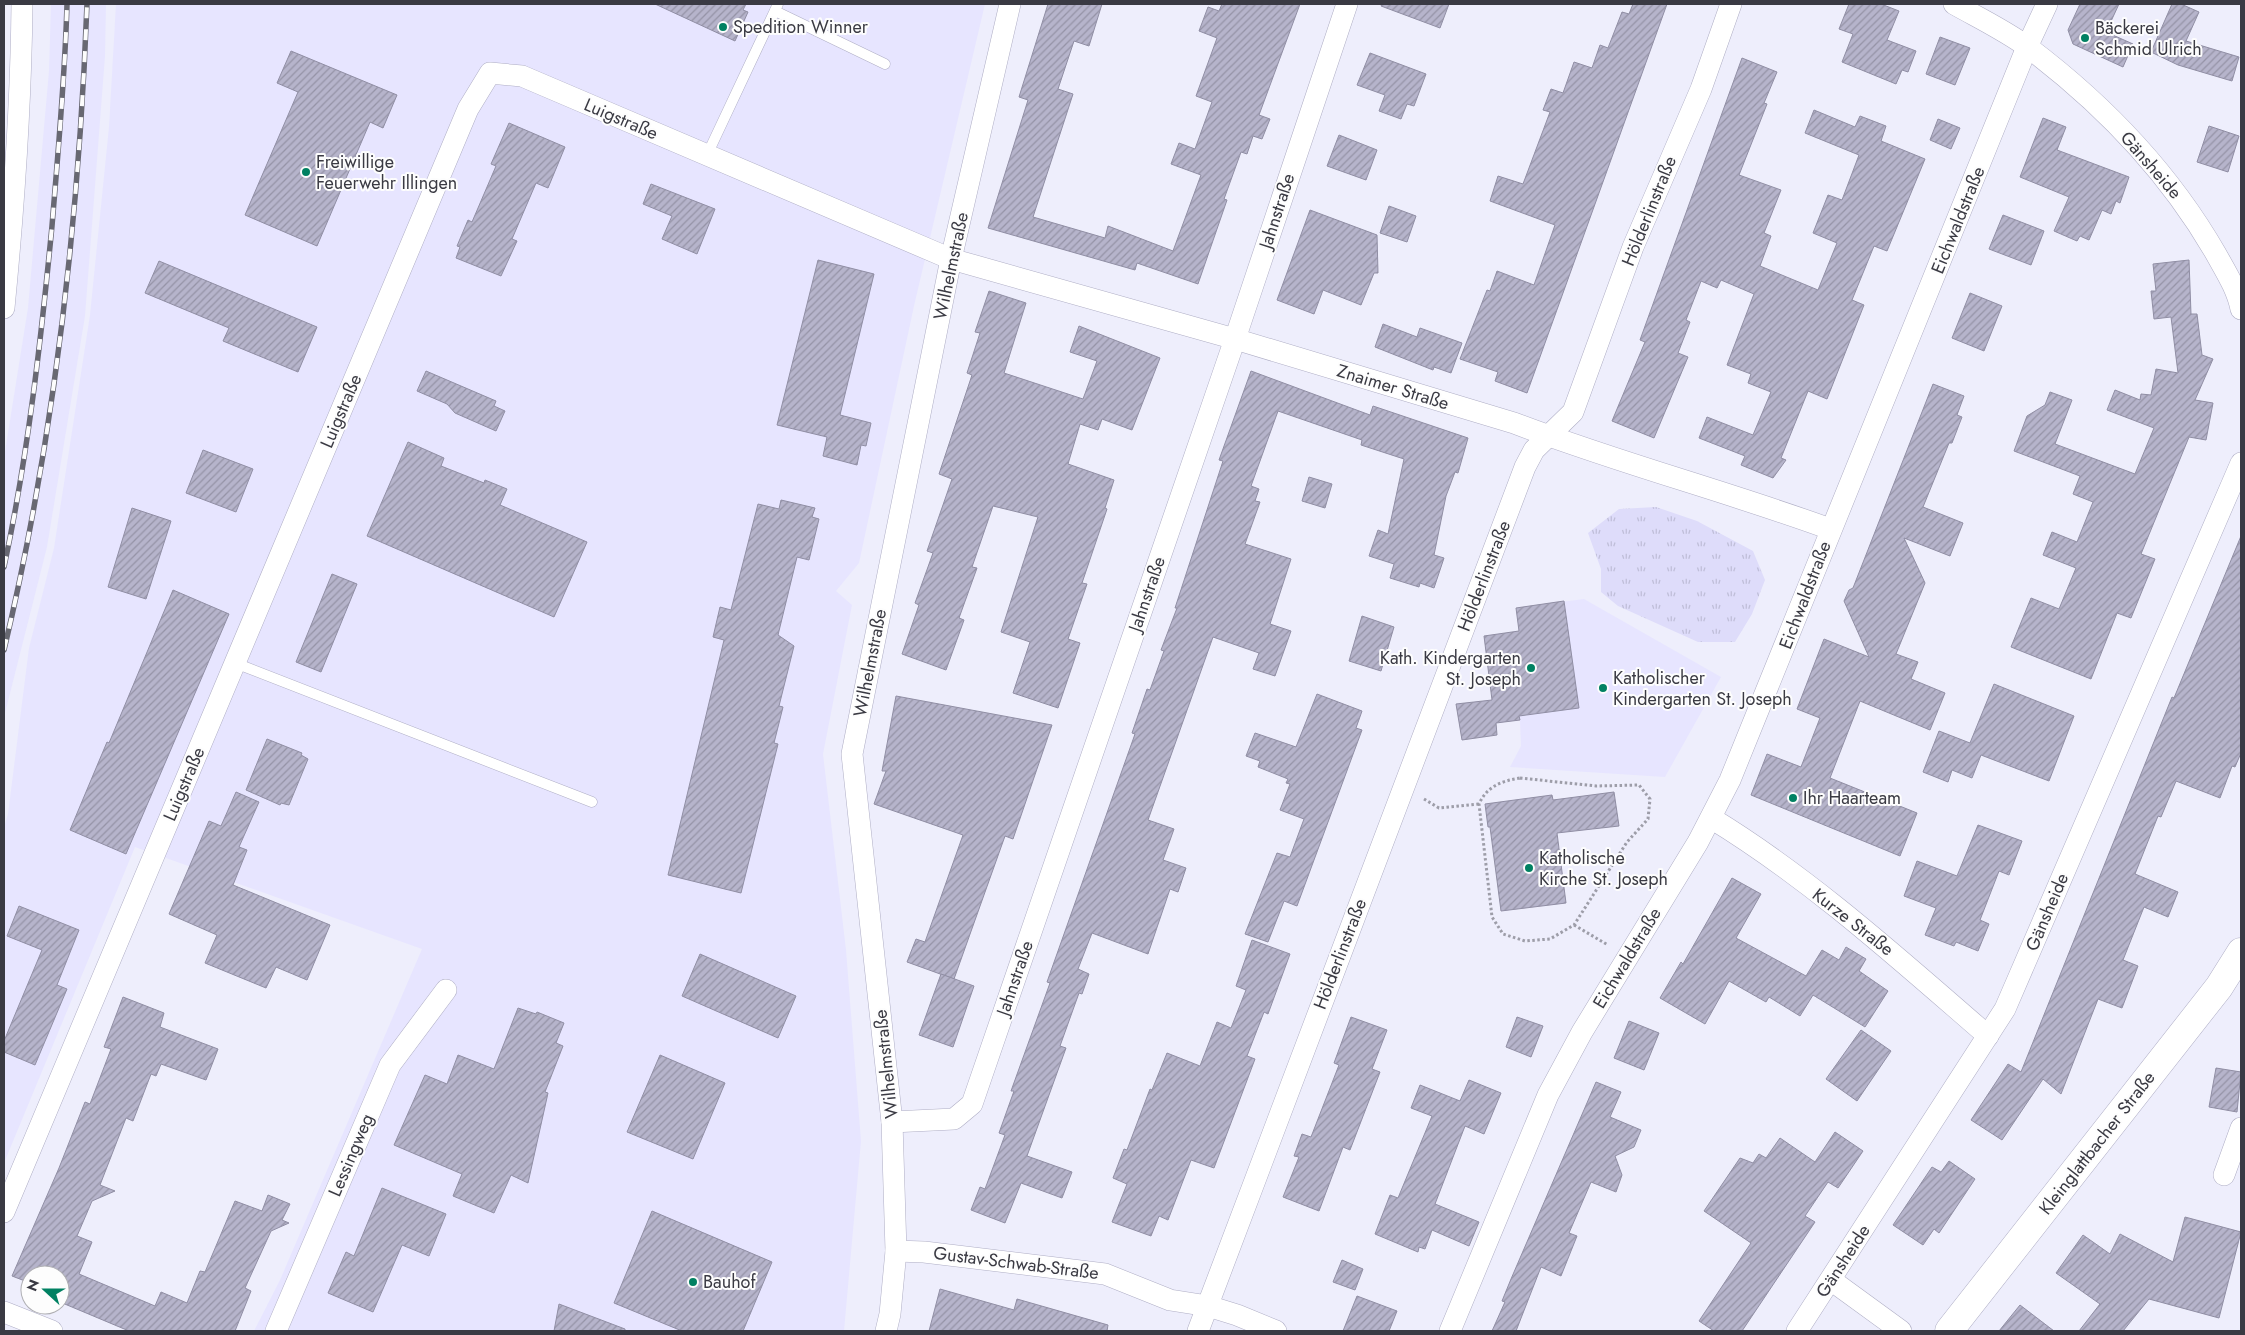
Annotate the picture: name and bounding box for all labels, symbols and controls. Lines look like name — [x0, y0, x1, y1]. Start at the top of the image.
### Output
place label: Spedition Winner — [733, 14, 869, 40]
place label: Bäckerei Schmid Ulrich — [2095, 15, 2202, 62]
marker: Spedition Winner — [717, 21, 729, 33]
marker: Bäckerei Schmid Ulrich — [2079, 32, 2091, 44]
street label: Luigstraße — [580, 92, 662, 146]
street label: Gänsheide — [2114, 125, 2188, 205]
place label: Freiwillige Feuerwehr Illingen — [316, 149, 457, 196]
street label: Hölderlinstraße — [1615, 152, 1683, 270]
street label: Eichwaldstraße — [1925, 162, 1991, 278]
marker: Freiwillige Feuerwehr Illingen — [300, 166, 312, 178]
street label: Jahnstraße — [1252, 170, 1301, 254]
street label: Wilhelmstraße — [927, 210, 975, 322]
street label: Znaimer Straße — [1334, 358, 1452, 416]
street label: Luigstraße — [314, 370, 368, 452]
street label: Hölderlinstraße — [1451, 517, 1517, 635]
street label: Eichwaldstraße — [1772, 537, 1838, 653]
street label: Jahnstraße — [1121, 553, 1172, 637]
street label: Wilhelmstraße — [847, 607, 893, 719]
place label: Kath. Kindergarten St. Joseph — [1380, 645, 1521, 692]
marker: Kath. Kindergarten St. Joseph — [1525, 662, 1537, 674]
place label: Katholischer Kindergarten St. Joseph — [1613, 665, 1792, 712]
marker: Katholischer Kindergarten St. Joseph — [1597, 682, 1609, 694]
street label: Luigstraße — [157, 743, 211, 825]
place label: Ihr Haarteam — [1803, 785, 1901, 811]
marker: Ihr Haarteam — [1787, 792, 1799, 804]
place label: Katholische Kirche St. Joseph — [1539, 845, 1668, 892]
marker: Katholische Kirche St. Joseph — [1523, 862, 1535, 874]
street label: Gänsheide — [2019, 869, 2075, 955]
street label: Kurze Straße — [1807, 882, 1899, 962]
street label: Hölderlinstraße — [1307, 895, 1373, 1013]
street label: Eichwaldstraße — [1587, 903, 1667, 1013]
street label: Jahnstraße — [989, 937, 1040, 1021]
street label: Wilhelmstraße — [867, 1008, 905, 1120]
street label: Kleinglattbacher Straße — [2033, 1066, 2161, 1220]
street label: Lessingweg — [322, 1110, 380, 1200]
street label: Gänsheide — [1810, 1219, 1876, 1303]
street label: Gustav-Schwab-Straße — [932, 1240, 1100, 1286]
north arrow — [20, 1265, 70, 1315]
place label: Bauhof — [703, 1269, 756, 1295]
marker: Bauhof — [687, 1276, 699, 1288]
text: N — [22, 1277, 44, 1294]

